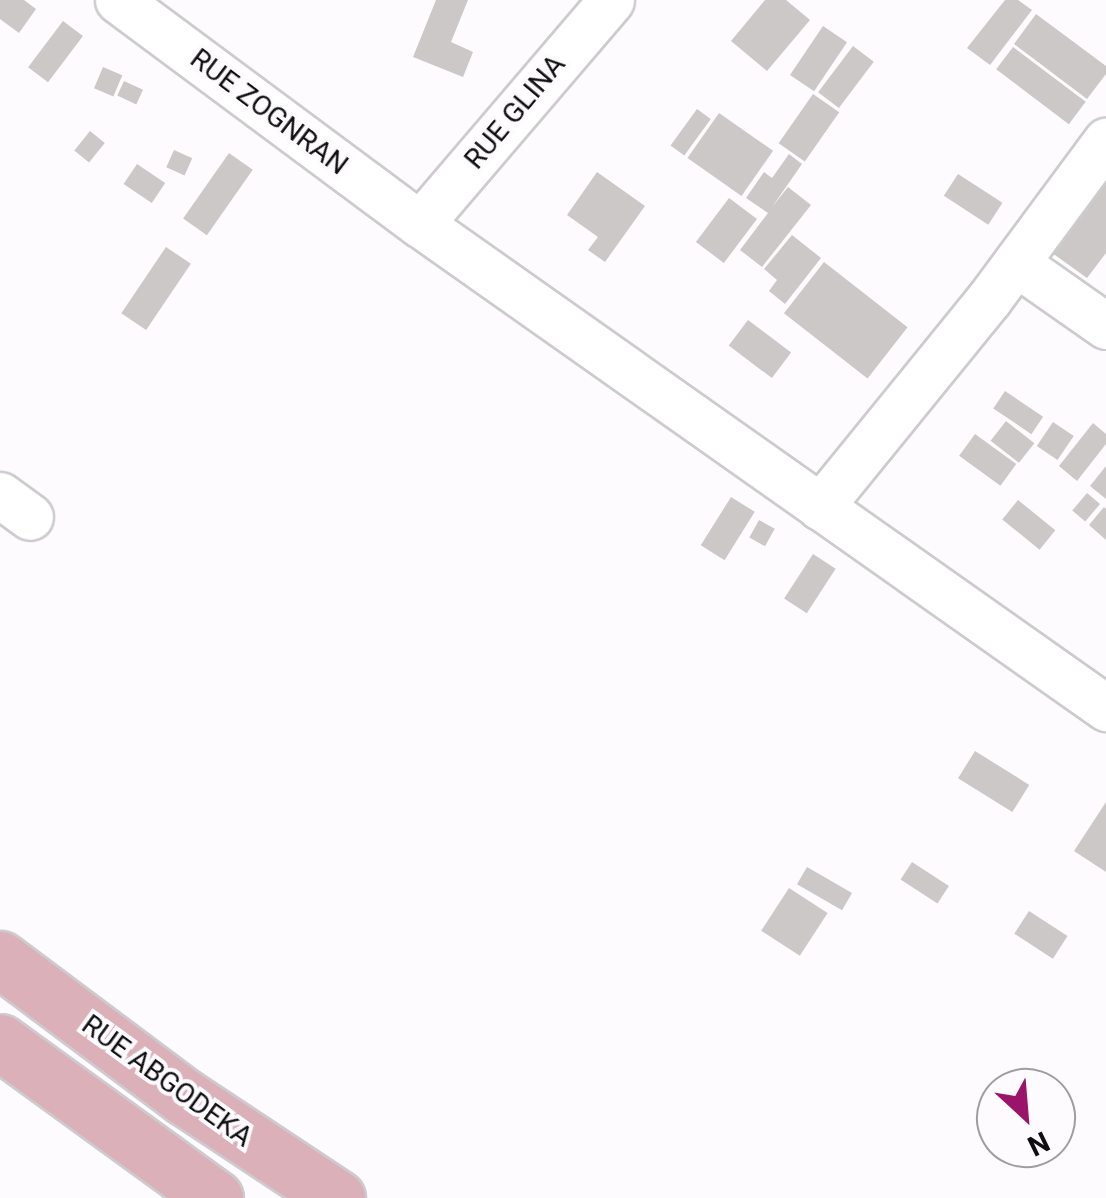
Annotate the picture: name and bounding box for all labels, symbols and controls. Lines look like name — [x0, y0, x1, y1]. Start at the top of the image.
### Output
street label: RUE ZOGNRAN — [184, 42, 354, 182]
street label: RUE GLINA — [458, 48, 572, 176]
street label: RUE ABGODEKA — [75, 1008, 259, 1154]
north arrow — [976, 1068, 1076, 1168]
text: N — [1022, 1124, 1055, 1163]

